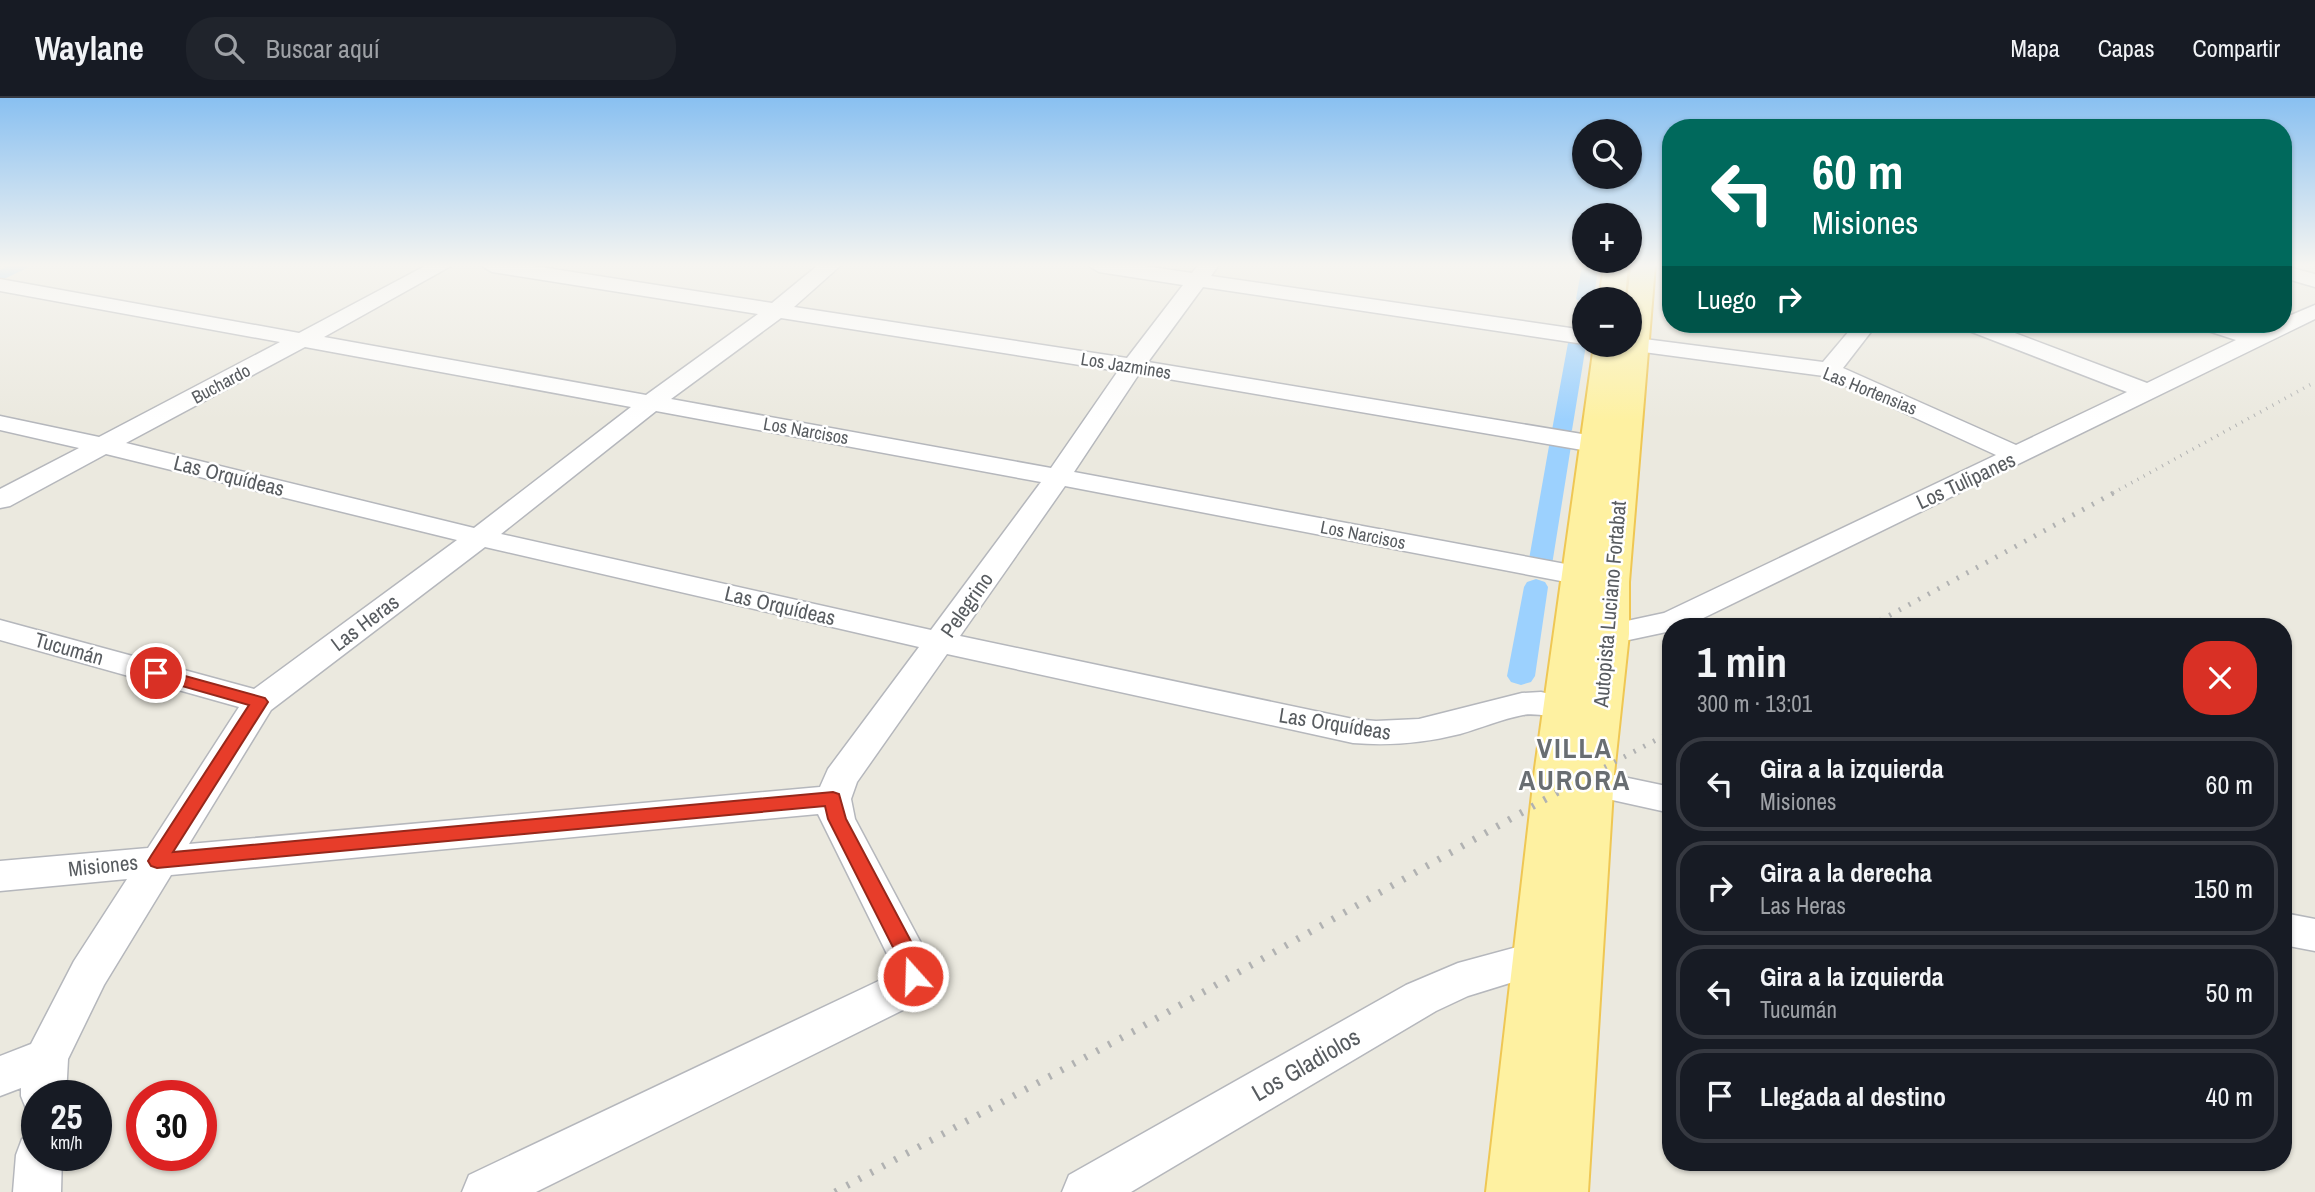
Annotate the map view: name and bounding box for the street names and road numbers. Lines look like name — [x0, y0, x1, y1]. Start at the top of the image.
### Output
street label: Los Jazmines — [1079, 346, 1173, 385]
street label: Buchardo — [187, 358, 255, 409]
street label: Las Hortensias — [1819, 360, 1921, 421]
street label: Los Narcisos — [762, 411, 851, 450]
street label: Los Tulipanes — [1911, 445, 2020, 516]
street label: Las Orquídeas — [171, 448, 287, 503]
street label: Autopista Luciano Fortabat — [1586, 499, 1633, 709]
street label: Los Narcisos — [1318, 514, 1408, 555]
street label: Pelegrino — [934, 566, 1000, 643]
street label: Las Orquídeas — [722, 579, 838, 632]
street label: Las Heras — [325, 587, 405, 658]
street label: Tucumán — [31, 625, 107, 672]
street label: Las Orquídeas — [1277, 700, 1393, 747]
street label: Misiones — [67, 847, 139, 884]
street label: Los Gladiolos — [1245, 1020, 1366, 1108]

